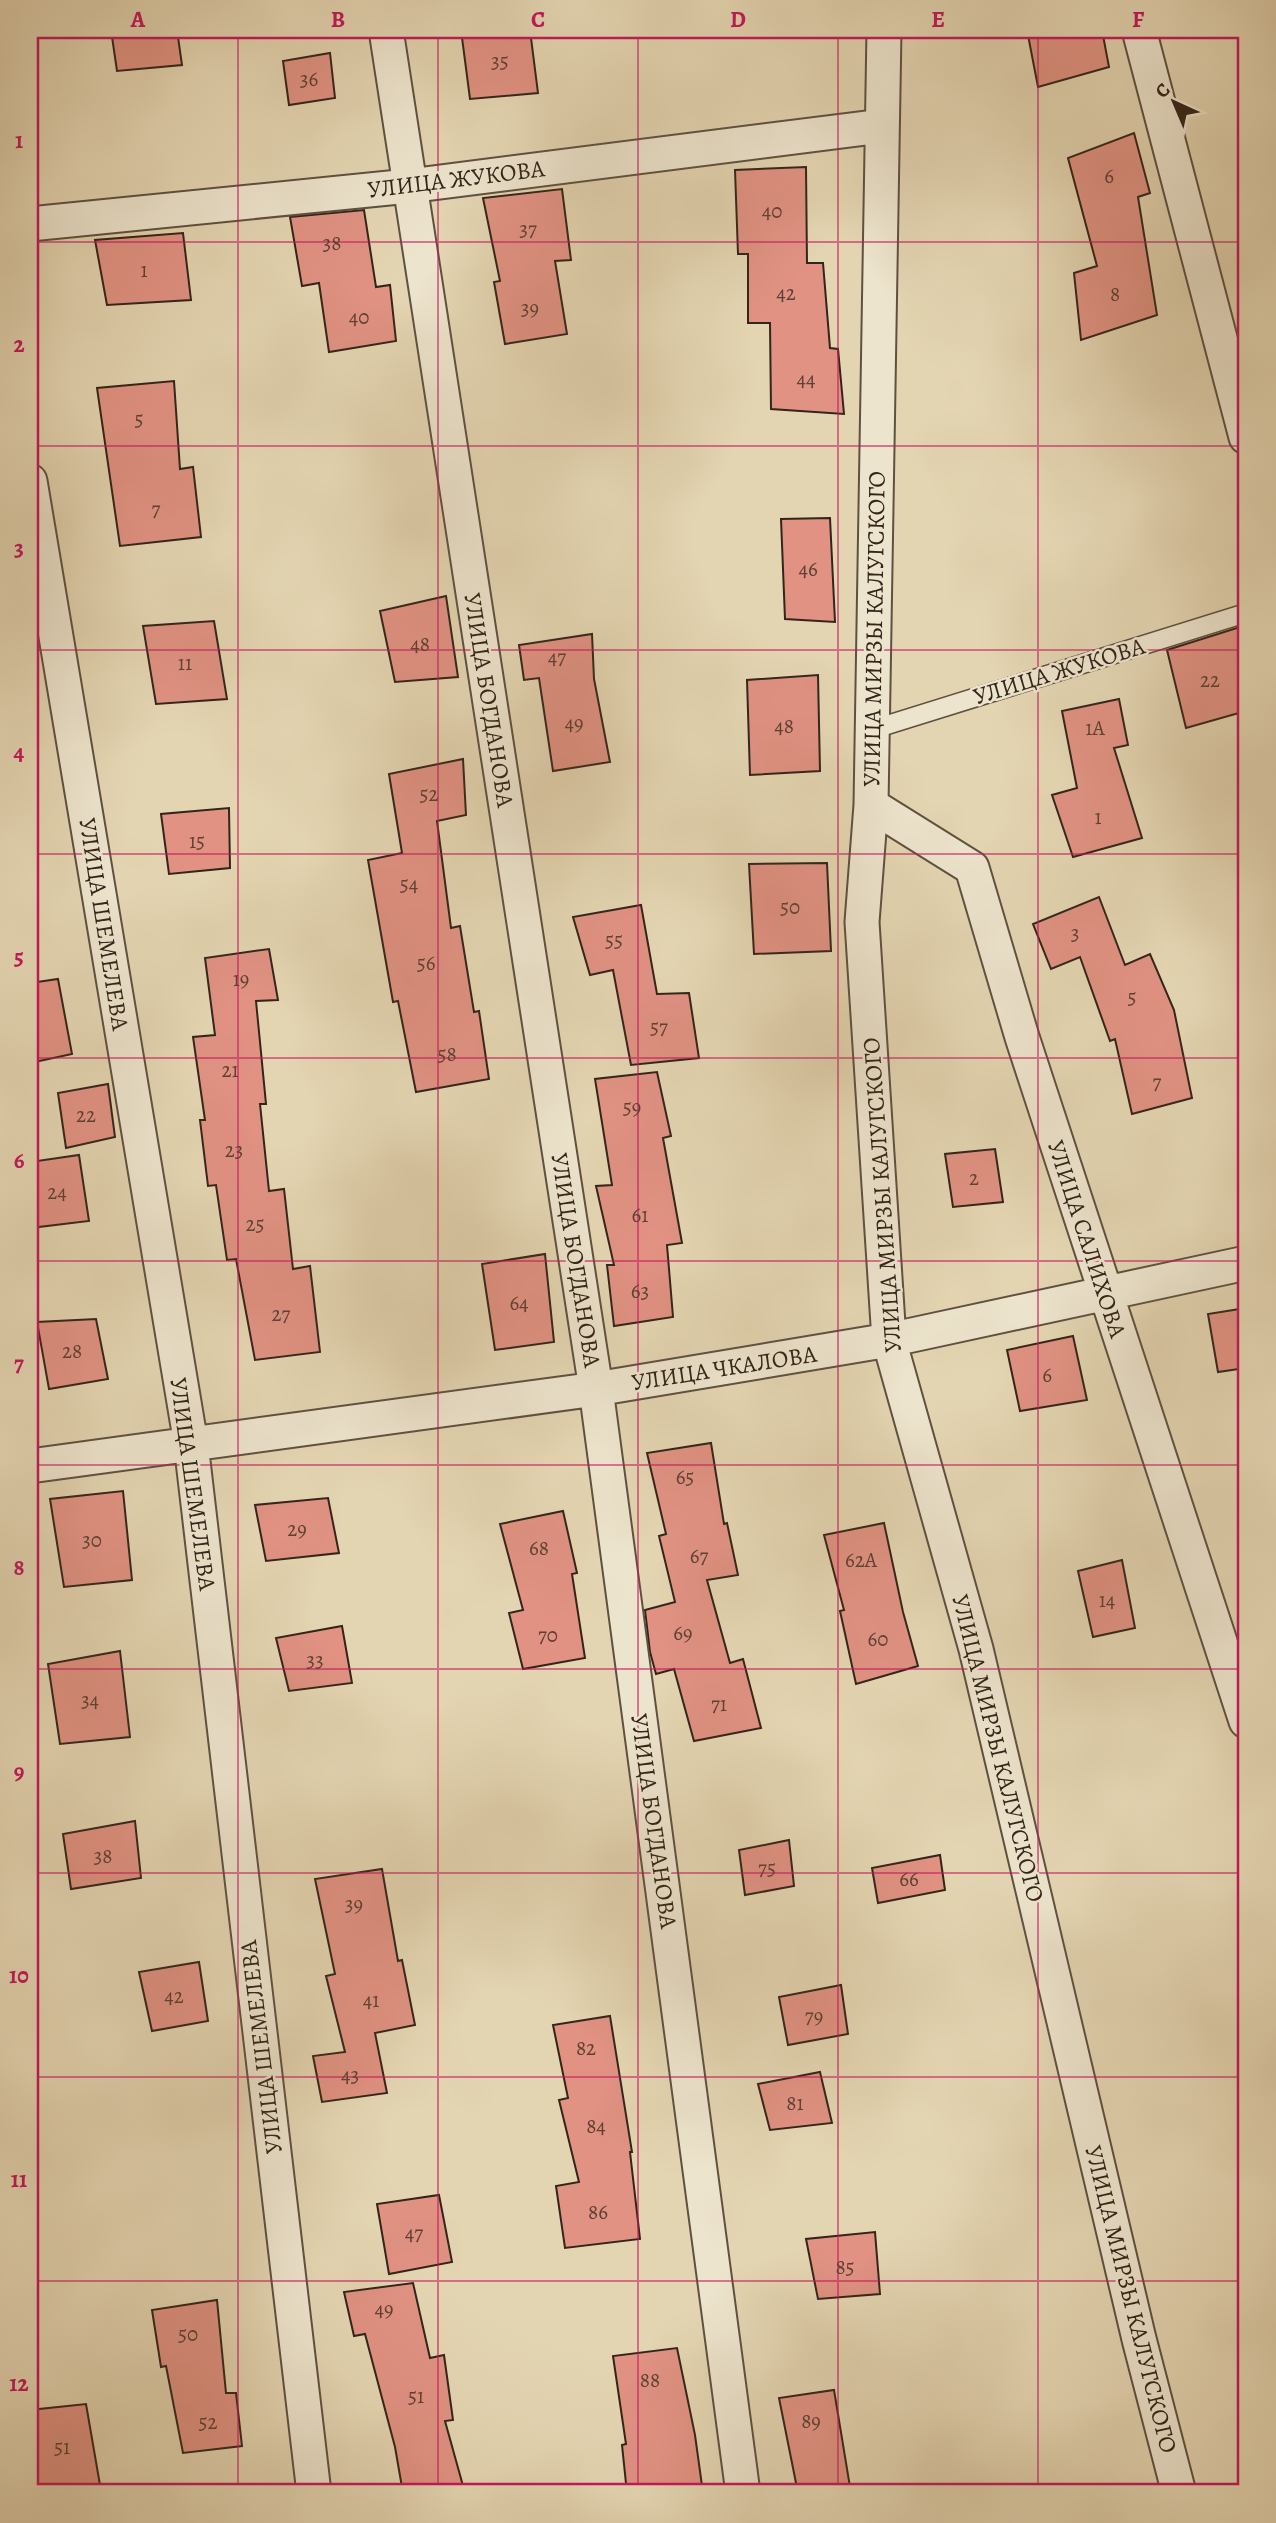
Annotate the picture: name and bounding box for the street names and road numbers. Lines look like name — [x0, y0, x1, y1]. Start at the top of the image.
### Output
street label: УЛИЦА ЖУКОВА — [366, 152, 547, 206]
street label: УЛИЦА МИРЗЫ КАЛУГСКОГО — [855, 471, 893, 787]
street label: УЛИЦА БОГДАНОВА — [456, 590, 522, 811]
street label: УЛИЦА ЖУКОВА — [969, 629, 1150, 712]
street label: УЛИЦА ШЕМЕЛЕВА — [71, 815, 137, 1034]
street label: УЛИЦА МИРЗЫ КАЛУГСКОГО — [855, 1036, 909, 1354]
street label: УЛИЦА САЛИХОВА — [1040, 1136, 1134, 1343]
street label: УЛИЦА БОГДАНОВА — [543, 1150, 609, 1371]
street label: УЛИЦА ЧКАЛОВА — [629, 1337, 820, 1398]
street label: УЛИЦА ШЕМЕЛЕВА — [162, 1375, 224, 1594]
street label: УЛИЦА МИРЗЫ КАЛУГСКОГО — [944, 1591, 1052, 1905]
street label: УЛИЦА БОГДАНОВА — [623, 1711, 685, 1932]
street label: УЛИЦА ШЕМЕЛЕВА — [232, 1937, 290, 2156]
street label: УЛИЦА МИРЗЫ КАЛУГСКОГО — [1077, 2142, 1185, 2456]

